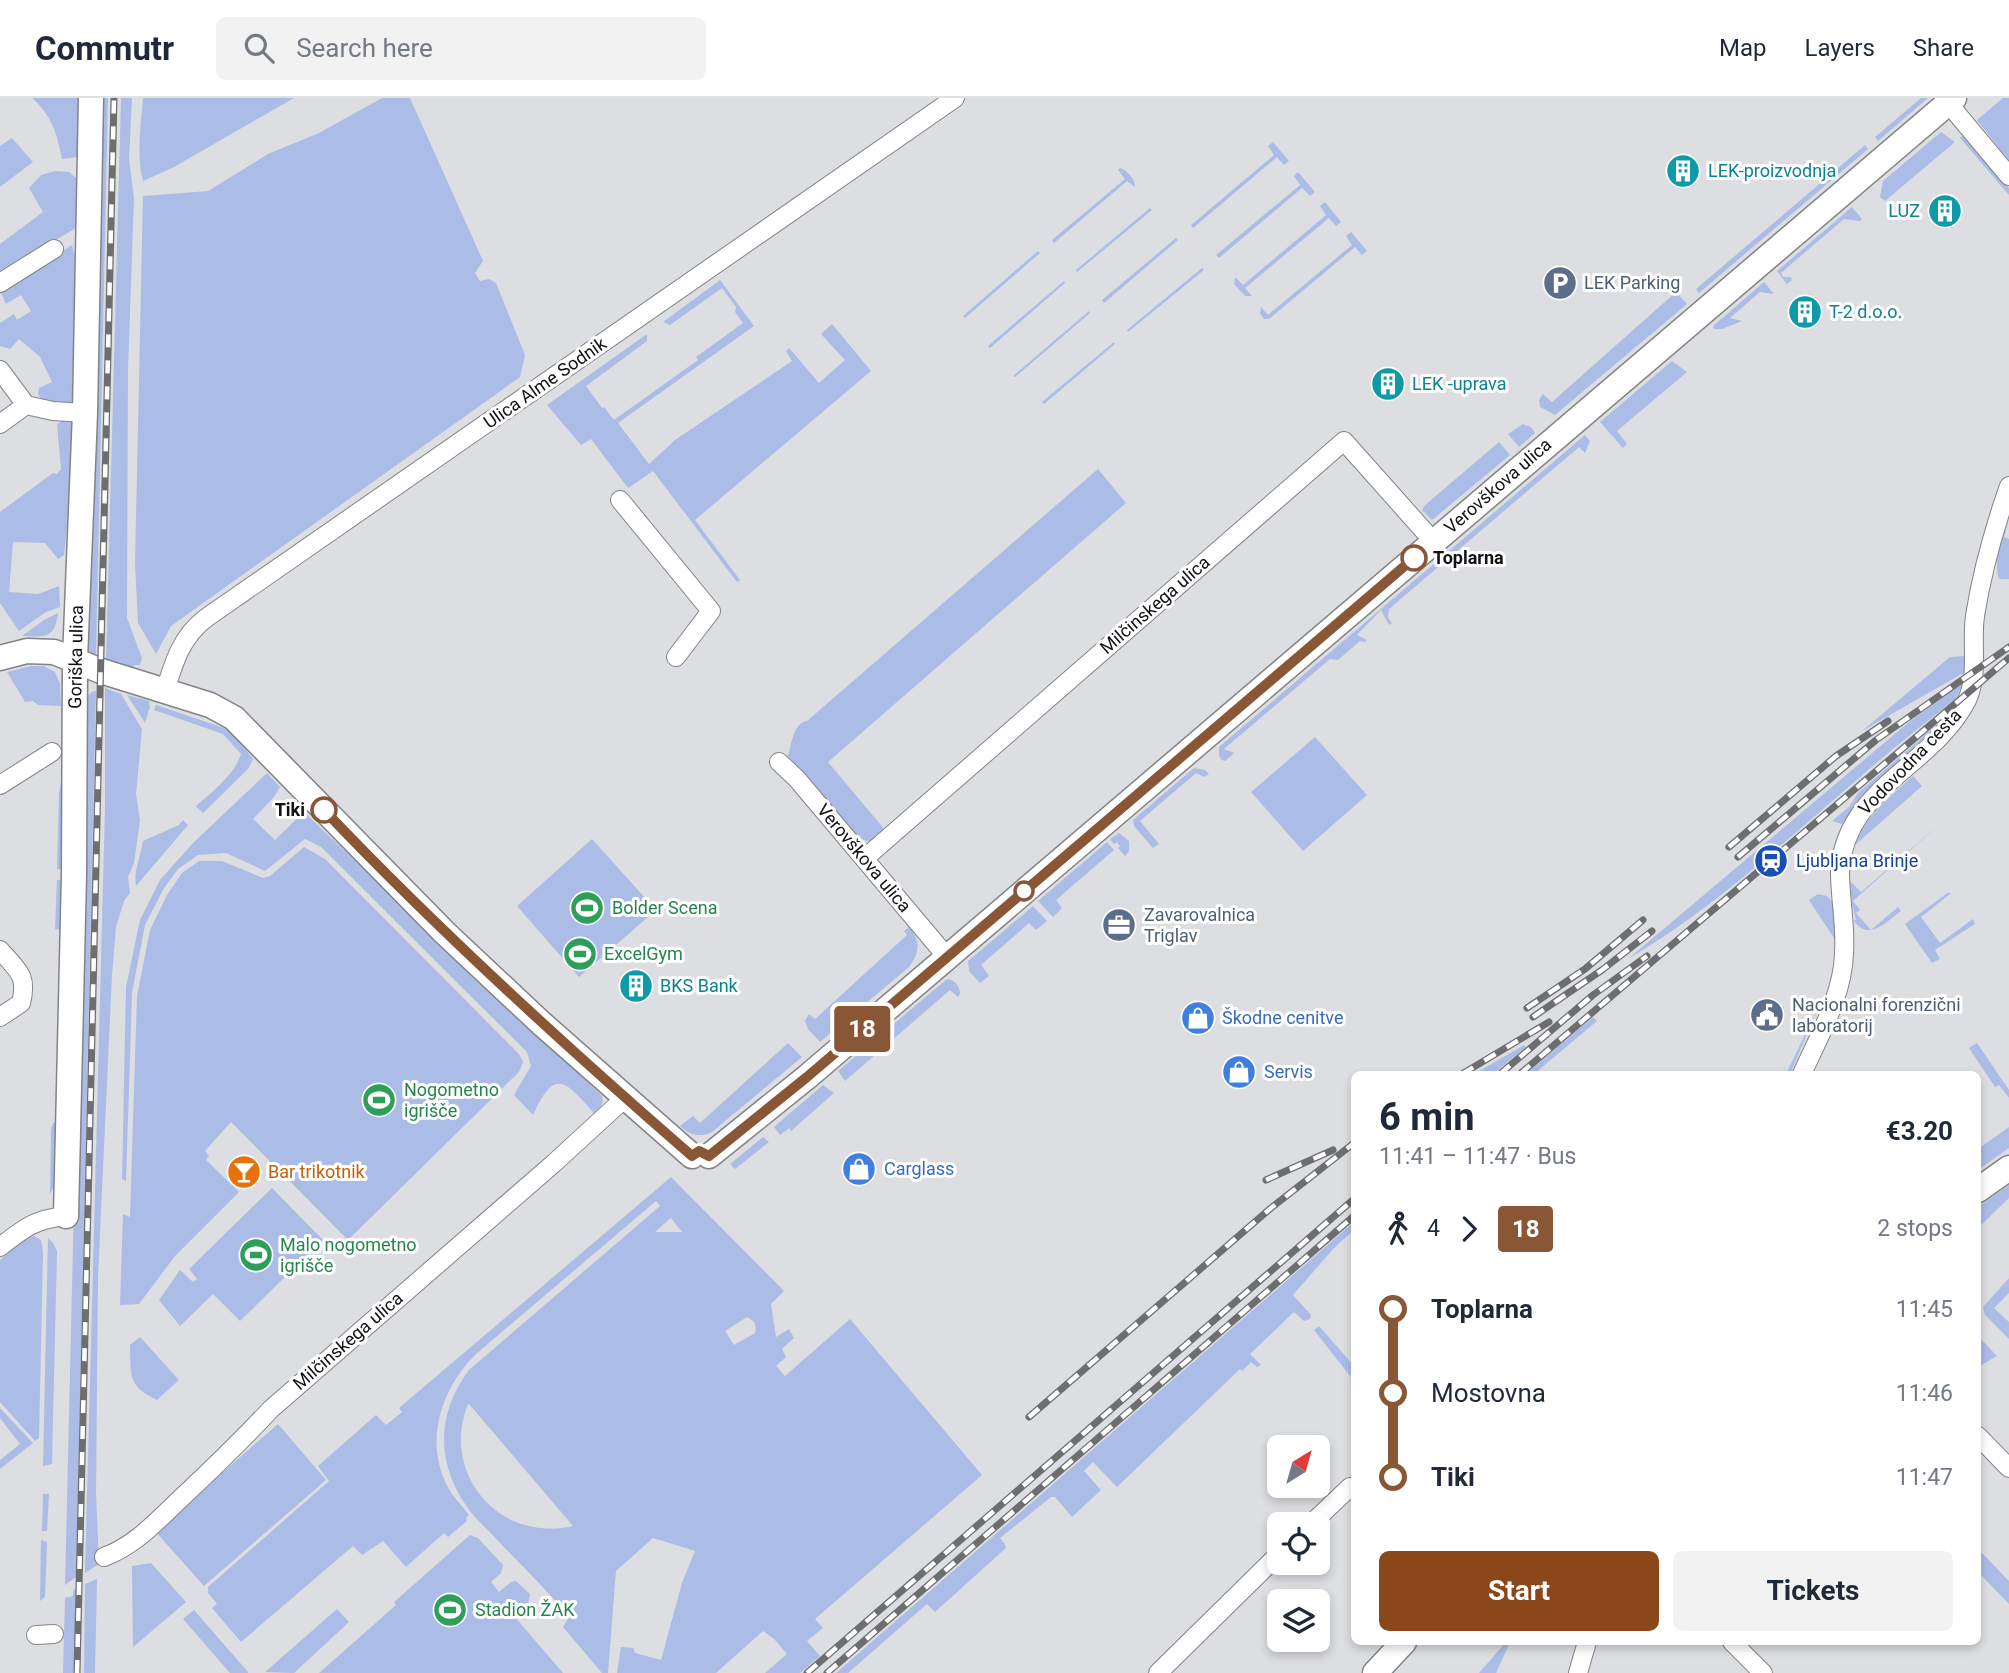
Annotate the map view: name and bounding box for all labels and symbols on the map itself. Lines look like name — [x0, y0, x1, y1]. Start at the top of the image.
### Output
building icon: LEK-proizvodnja — [1664, 152, 1702, 190]
place label: LEK-proizvodnja — [1708, 160, 1836, 181]
building icon: LUZ — [1926, 192, 1964, 230]
place label: LUZ — [1888, 200, 1920, 221]
parking icon: LEK Parking — [1541, 264, 1579, 302]
place label: LEK Parking — [1584, 272, 1680, 293]
building icon: T-2 d.o.o. — [1786, 293, 1824, 331]
place label: T-2 d.o.o. — [1829, 301, 1902, 322]
street label: Ulica Alme Sodnik — [479, 332, 611, 433]
building icon: LEK -uprava — [1369, 365, 1407, 403]
place label: LEK -uprava — [1412, 373, 1506, 394]
street label: Verovškova ulica — [1440, 434, 1555, 538]
marker: Toplarna — [1401, 545, 1427, 571]
place label: Toplarna — [1433, 547, 1504, 568]
street label: Milčinskega ulica — [1096, 551, 1214, 658]
street label: Goriška ulica — [64, 605, 87, 709]
street label: Vodovodna cesta — [1854, 704, 1965, 819]
marker: Tiki — [311, 797, 337, 823]
place label: Tiki — [275, 799, 305, 820]
street label: Verovškova ulica — [813, 799, 916, 916]
station icon: Ljubljana Brinje — [1752, 842, 1790, 880]
place label: Ljubljana Brinje — [1796, 850, 1918, 871]
unlabelled marker — [1014, 881, 1034, 901]
sports icon: Bolder Scena — [568, 889, 606, 927]
place label: Bolder Scena — [612, 897, 718, 918]
place label: Zavarovalnica Triglav — [1144, 904, 1255, 946]
office icon: Zavarovalnica Triglav — [1100, 906, 1138, 944]
sports icon: ExcelGym — [561, 935, 599, 973]
place label: ExcelGym — [604, 943, 683, 964]
building icon: BKS Bank — [617, 967, 655, 1005]
place label: BKS Bank — [660, 975, 739, 996]
place label: Nacionalni forenzični laboratorij — [1792, 994, 1961, 1036]
public building icon: Nacionalni forenzični laboratorij — [1748, 996, 1786, 1034]
shop icon: Škodne cenitve — [1179, 999, 1217, 1037]
line badge: 18 — [830, 1006, 894, 1052]
place label: Škodne cenitve — [1222, 1007, 1344, 1028]
shop icon: Servis — [1220, 1053, 1258, 1091]
place label: Servis — [1264, 1061, 1313, 1082]
place label: Nogometno igrišče — [404, 1079, 499, 1121]
sports icon: Nogometno igrišče — [360, 1081, 398, 1119]
shop icon: Carglass — [840, 1150, 878, 1188]
bar icon: Bar trikotnik — [225, 1153, 263, 1191]
place label: Carglass — [884, 1158, 954, 1179]
place label: Bar trikotnik — [268, 1161, 366, 1182]
place label: Malo nogometno igrišče — [280, 1234, 417, 1276]
sports icon: Malo nogometno igrišče — [237, 1236, 275, 1274]
street label: Milčinskega ulica — [289, 1287, 407, 1394]
north arrow — [1267, 1435, 1330, 1498]
sports icon: Stadion ŽAK — [431, 1591, 469, 1629]
place label: Stadion ŽAK — [475, 1599, 575, 1620]

